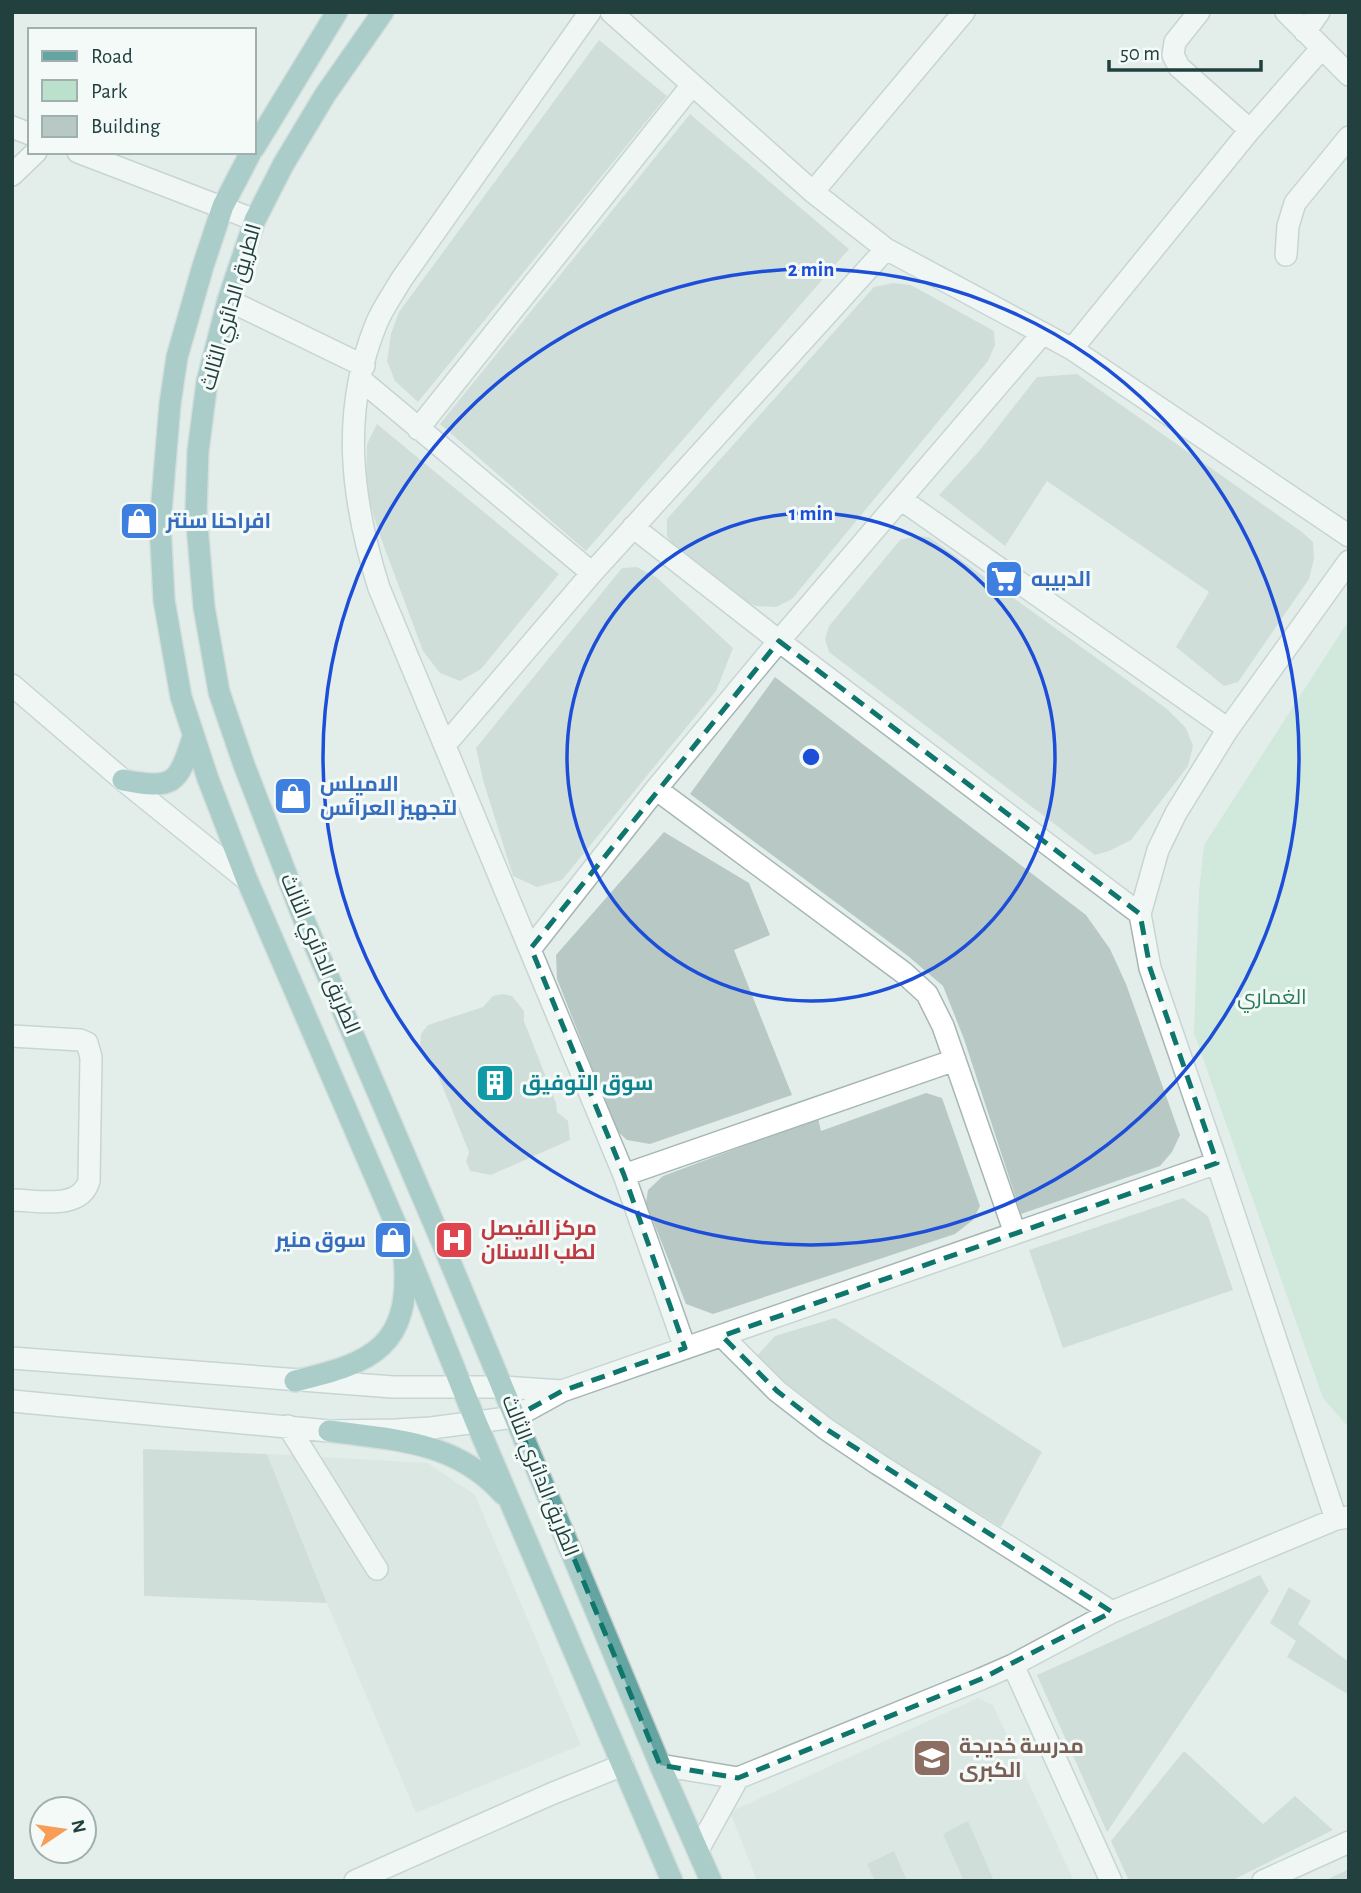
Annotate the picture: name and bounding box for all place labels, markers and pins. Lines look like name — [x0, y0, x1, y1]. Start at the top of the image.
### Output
shop icon: افراحنا سنتر — [118, 500, 160, 542]
place label: افراحنا سنتر — [165, 511, 271, 533]
supermarket icon: الدبيبه — [983, 558, 1025, 600]
place label: الدبيبه — [1031, 569, 1091, 591]
centre of rings — [799, 745, 823, 769]
place label: الاميلس لتجهيز العرائس — [320, 774, 457, 821]
shop icon: الاميلس لتجهيز العرائس — [272, 775, 314, 817]
building icon: سوق التوفيق — [474, 1062, 516, 1104]
place label: سوق التوفيق — [522, 1073, 653, 1096]
place label: مركز الفيصل لطب الاسنان — [481, 1218, 597, 1264]
shop icon: سوق منير — [372, 1219, 414, 1261]
hospital icon: مركز الفيصل لطب الاسنان — [433, 1219, 475, 1261]
place label: سوق منير — [274, 1230, 366, 1253]
place label: مدرسة خديجة الكبرى — [959, 1736, 1084, 1782]
school or university icon: مدرسة خديجة الكبرى — [911, 1737, 953, 1779]

